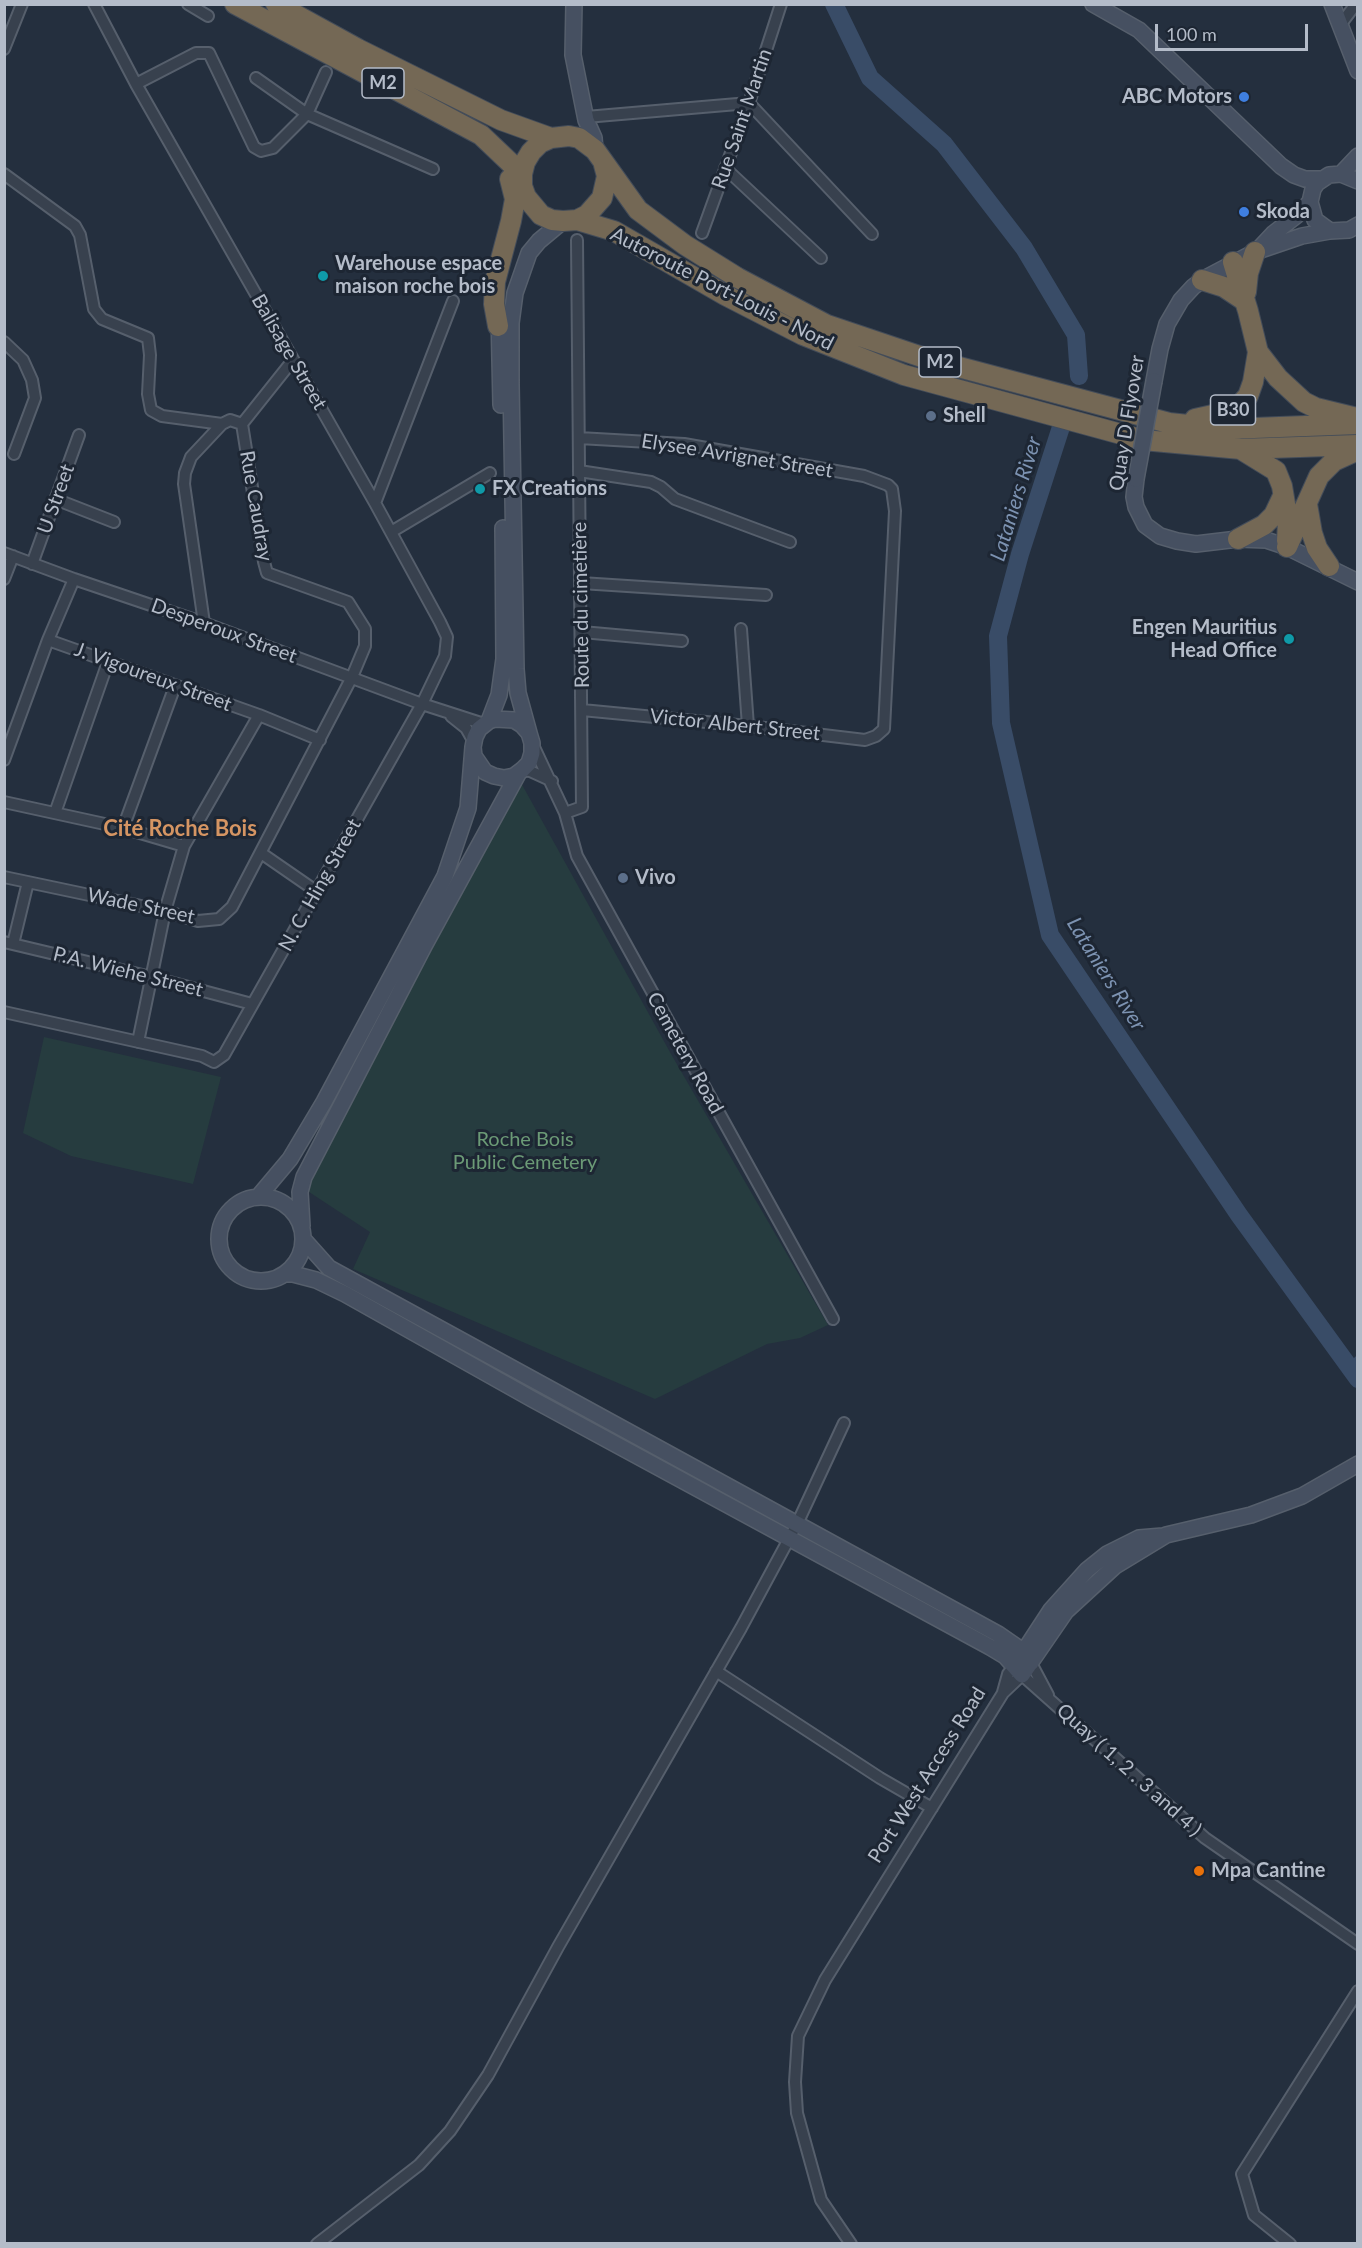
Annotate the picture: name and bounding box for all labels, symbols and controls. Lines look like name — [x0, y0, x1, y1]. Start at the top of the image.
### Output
scale bar — [1158, 12, 1311, 50]
text: 100 m — [1166, 23, 1217, 45]
street label: Rue Saint Martin — [707, 46, 777, 192]
road number: M2 — [362, 68, 404, 98]
place label: ABC Motors — [1122, 85, 1232, 109]
marker: ABC Motors — [1237, 90, 1251, 104]
place label: Skoda — [1256, 200, 1310, 224]
marker: Skoda — [1237, 205, 1251, 219]
street label: Autoroute Port-Louis - Nord — [606, 222, 838, 356]
place label: Warehouse espace maison roche bois — [335, 252, 502, 299]
marker: Warehouse espace maison roche bois — [316, 269, 330, 283]
street label: Balisage Street — [246, 290, 332, 414]
road number: M2 — [919, 347, 961, 377]
street label: Quay D Flyover — [1104, 353, 1150, 493]
road number: B30 — [1210, 395, 1256, 425]
place label: Shell — [943, 404, 986, 428]
marker: Shell — [924, 409, 938, 423]
street label: Elysee Avrignet Street — [640, 429, 834, 483]
water label: Lataniers River — [985, 434, 1047, 564]
street label: Rue Caudray — [234, 449, 278, 563]
street label: U Street — [32, 461, 80, 537]
place label: FX Creations — [492, 477, 607, 501]
marker: FX Creations — [473, 482, 487, 496]
street label: Route du cimetière — [568, 522, 594, 688]
street label: Desperoux Street — [148, 594, 300, 668]
place label: Engen Mauritius Head Office — [1132, 616, 1277, 663]
marker: Engen Mauritius Head Office — [1282, 632, 1296, 646]
street label: J. Vigoureux Street — [71, 637, 235, 717]
street label: Victor Albert Street — [649, 704, 821, 746]
street label: N. C. Hing Street — [274, 815, 366, 955]
district label: Cité Roche Bois — [103, 816, 257, 842]
place label: Vivo — [635, 866, 676, 890]
marker: Vivo — [616, 871, 630, 885]
street label: Wade Street — [85, 883, 197, 929]
water label: Lataniers River — [1061, 913, 1151, 1035]
street label: P.A. Wiehe Street — [51, 942, 205, 1002]
street label: Cemetery Road — [642, 988, 728, 1118]
park label: Roche Bois Public Cemetery — [453, 1128, 597, 1175]
street label: Port West Access Road — [863, 1683, 991, 1867]
street label: Quay ( 1, 2 . 3 and 4 ) — [1052, 1699, 1206, 1841]
place label: Mpa Cantine — [1211, 1859, 1325, 1883]
marker: Mpa Cantine — [1192, 1864, 1206, 1878]

